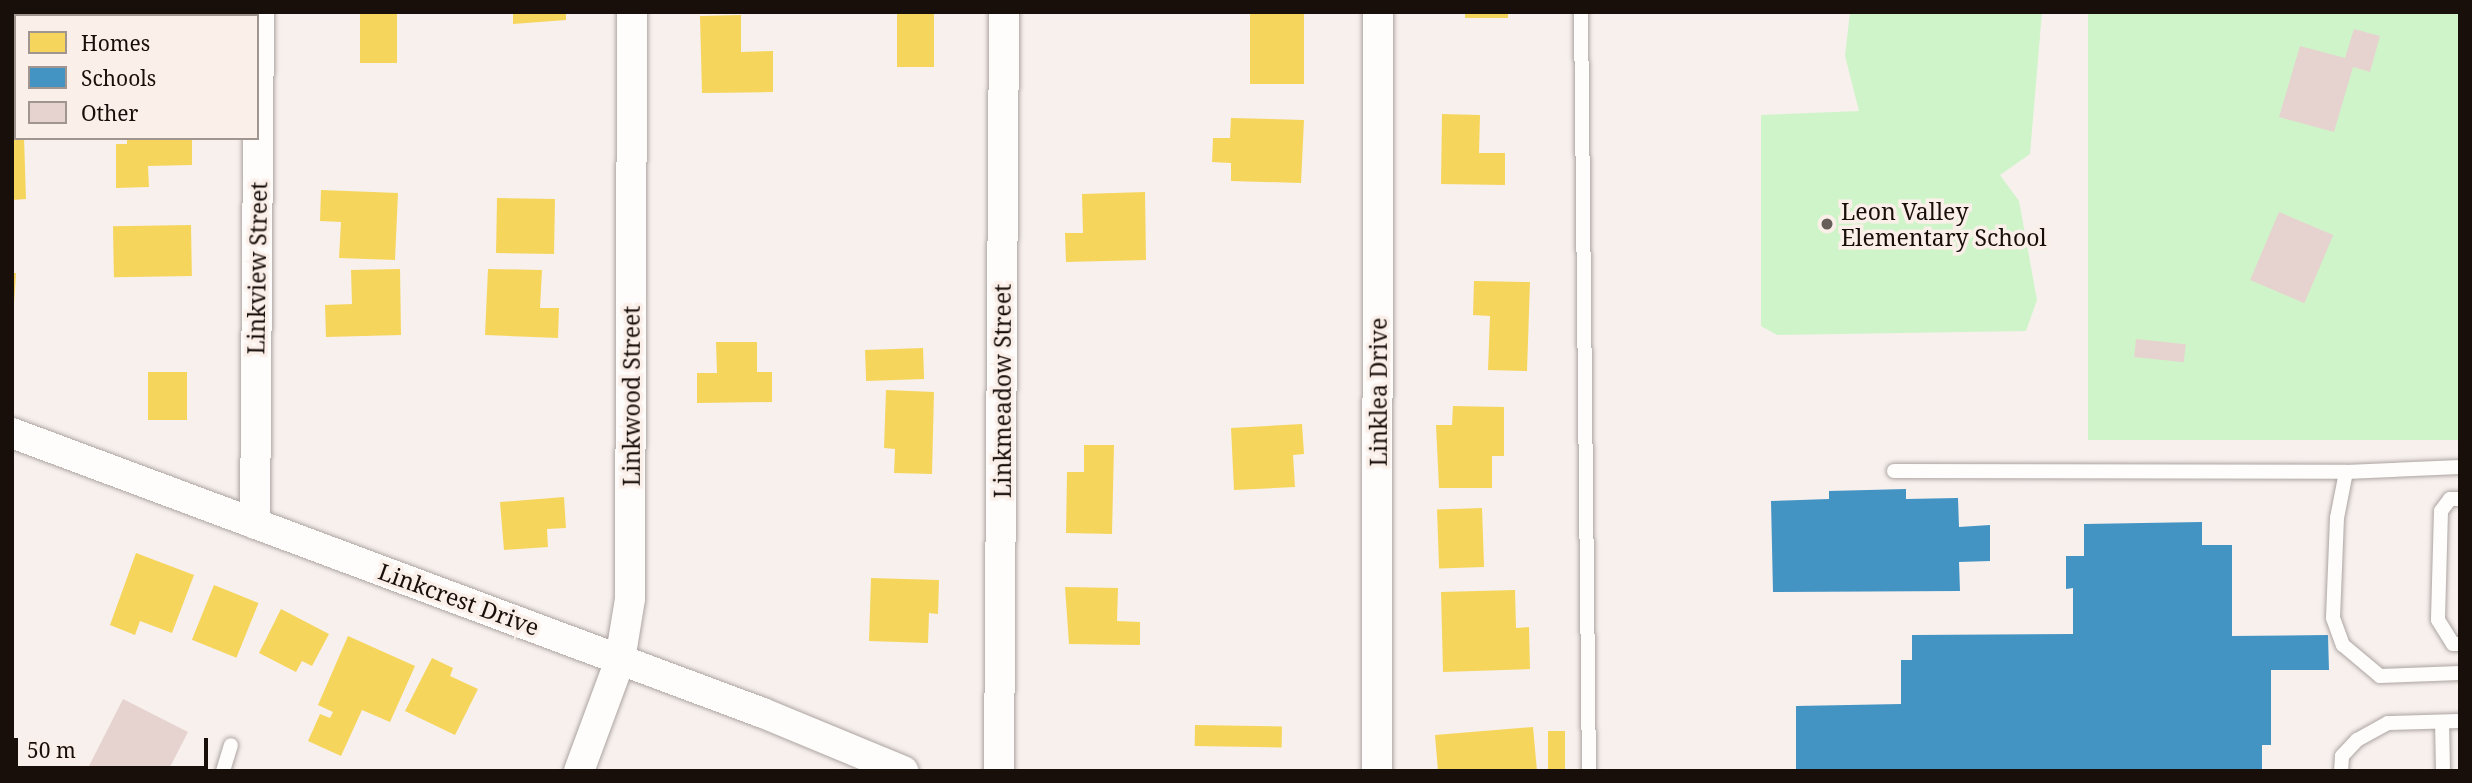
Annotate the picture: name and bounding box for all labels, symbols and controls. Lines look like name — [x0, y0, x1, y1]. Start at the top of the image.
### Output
legend — [14, 14, 259, 140]
text: Homes — [81, 29, 150, 57]
text: Schools — [81, 64, 156, 92]
text: Other — [81, 99, 138, 127]
street label: Linkview Street — [242, 181, 272, 355]
place label: Leon Valley Elementary School — [1841, 197, 2047, 251]
marker: Leon Valley Elementary School — [1819, 216, 1835, 232]
street label: Linkmeadow Street — [988, 284, 1016, 498]
street label: Linkwood Street — [617, 306, 645, 486]
street label: Linklea Drive — [1364, 318, 1392, 466]
street label: Linkcrest Drive — [375, 557, 543, 641]
scale bar — [18, 724, 212, 768]
text: 50 m — [27, 736, 76, 764]

